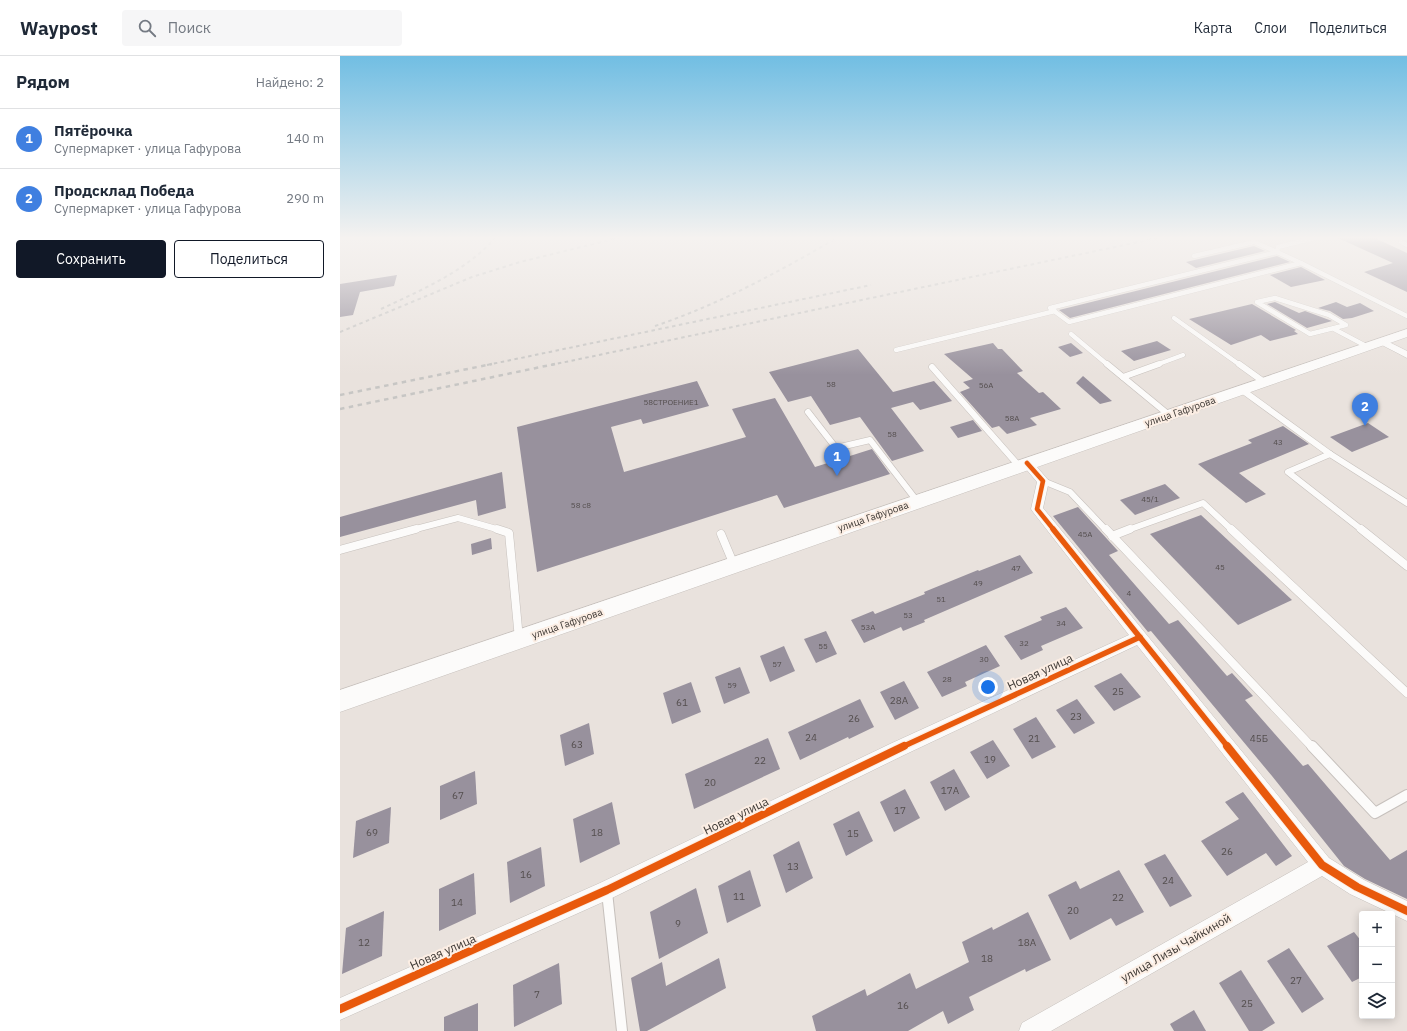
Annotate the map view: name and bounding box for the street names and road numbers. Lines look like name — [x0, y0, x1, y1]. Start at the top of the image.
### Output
street label: улица Гафурова — [1143, 393, 1218, 430]
street label: улица Гафурова — [836, 498, 911, 535]
street label: улица Гафурова — [530, 605, 605, 642]
street label: Новая улица — [1005, 650, 1076, 693]
street label: Новая улица — [701, 793, 771, 838]
street label: улица Лизы Чайкиной — [1118, 910, 1233, 985]
street label: Новая улица — [407, 930, 479, 973]

